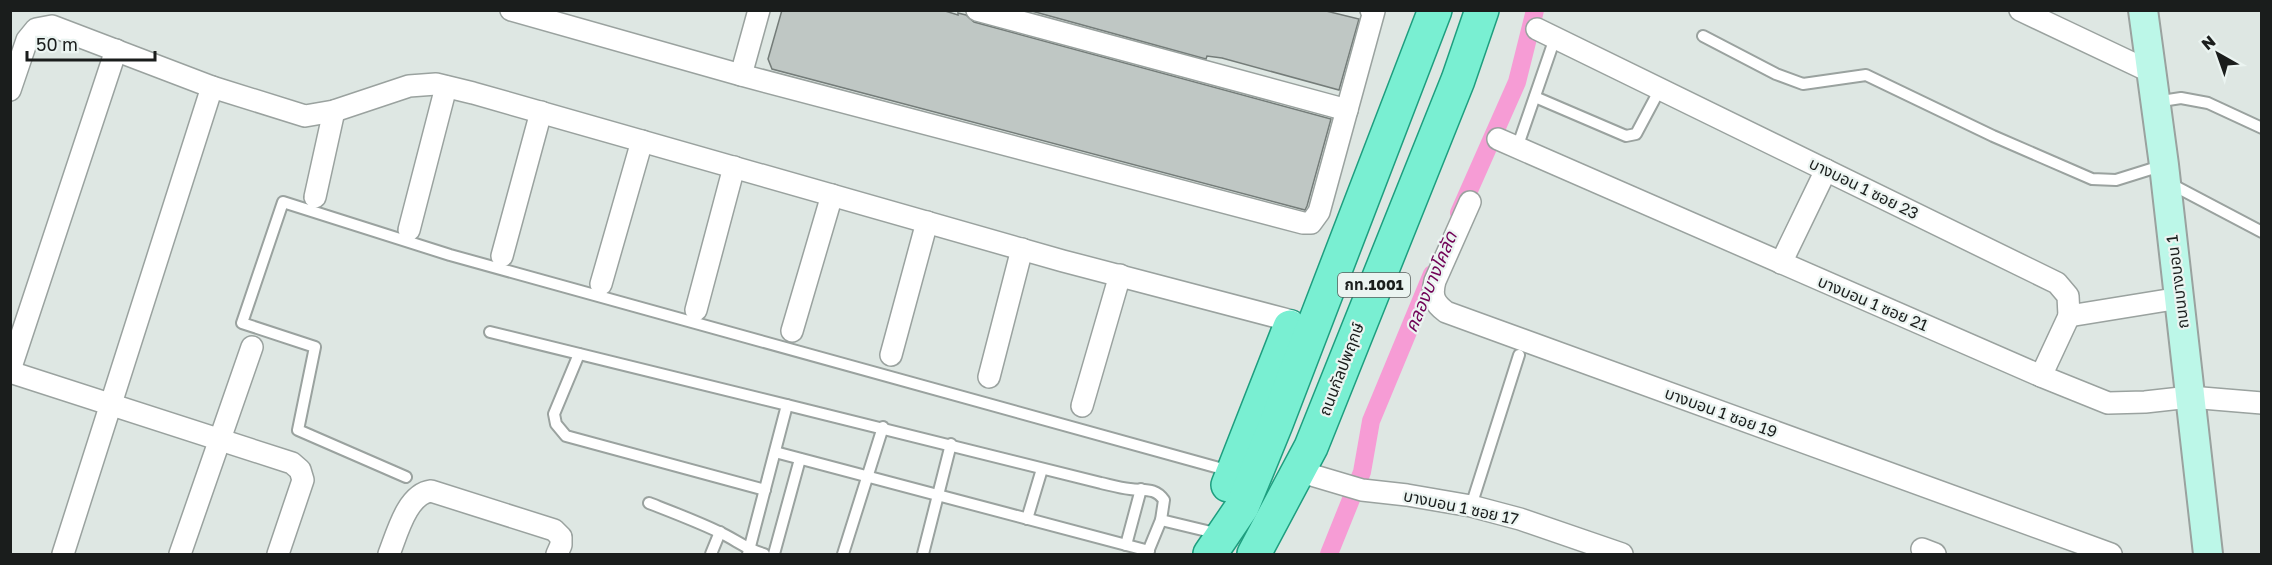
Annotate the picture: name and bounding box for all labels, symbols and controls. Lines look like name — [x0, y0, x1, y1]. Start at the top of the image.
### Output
scale bar — [27, 24, 154, 62]
north arrow — [2188, 24, 2248, 84]
text: N — [2197, 31, 2219, 54]
text: 50 m — [36, 33, 78, 55]
street label: บางบอน 1 ซอย 23 — [1806, 153, 1922, 223]
water label: คลองบางโคลัด — [1399, 227, 1461, 335]
street label: ถนนบางบอน 1 — [2161, 234, 2193, 330]
street label: บางบอน 1 ซอย 21 — [1815, 271, 1931, 335]
road number: กท.1001 — [1338, 273, 1410, 297]
street label: ถนนกัลปพฤกษ์ — [1314, 320, 1368, 418]
street label: บางบอน 1 ซอย 19 — [1662, 382, 1780, 442]
street label: บางบอน 1 ซอย 17 — [1402, 485, 1520, 529]

